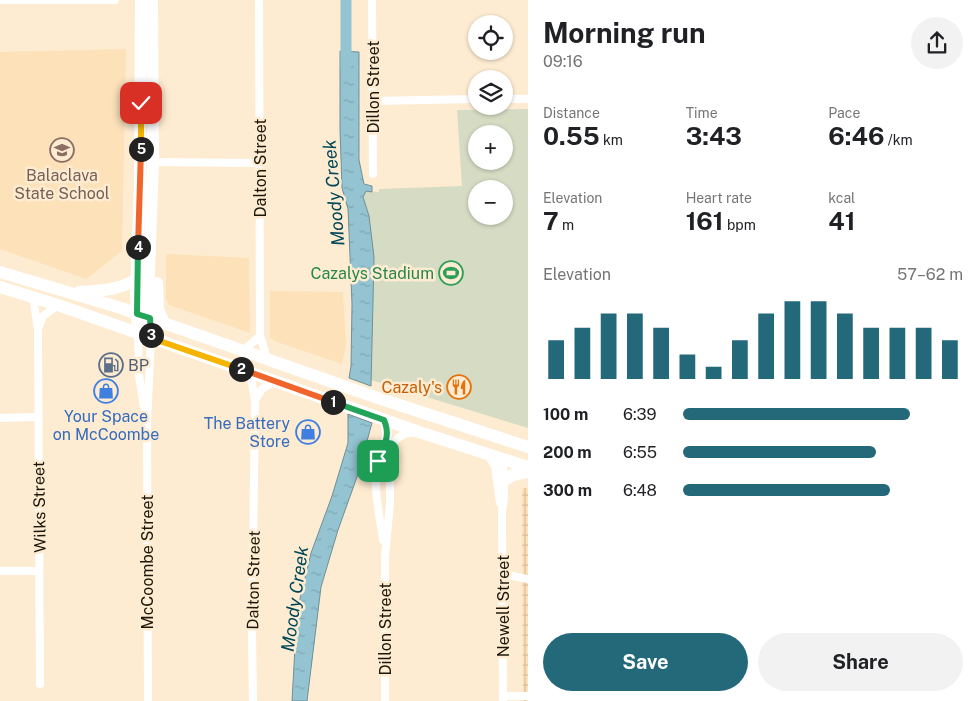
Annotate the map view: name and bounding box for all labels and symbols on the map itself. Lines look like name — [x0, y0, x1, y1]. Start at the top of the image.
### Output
street label: Dillon Street — [364, 40, 383, 134]
pin — [120, 82, 162, 124]
street label: Dalton Street — [251, 118, 270, 218]
pin: 5 — [128, 136, 154, 162]
school or university icon: Balaclava State School — [49, 137, 75, 163]
water label: Moody Creek — [318, 139, 349, 247]
place label: Balaclava State School — [14, 166, 110, 203]
pin: 4 — [126, 234, 150, 260]
sports icon: Cazalys Stadium — [438, 260, 464, 286]
place label: Cazalys Stadium — [311, 264, 434, 283]
pin: 3 — [138, 322, 164, 348]
fuel station icon: BP — [98, 352, 124, 378]
place label: BP — [128, 356, 149, 375]
pin: 2 — [228, 356, 254, 382]
restaurant icon: Cazaly's — [446, 374, 472, 400]
shop icon: Your Space on McCoombe — [93, 378, 119, 404]
place label: Cazaly's — [382, 378, 442, 397]
pin: 1 — [320, 390, 346, 414]
place label: Your Space on McCoombe — [53, 407, 159, 444]
place label: The Battery Store — [204, 414, 290, 451]
shop icon: The Battery Store — [295, 419, 321, 445]
pin — [357, 440, 399, 482]
street label: Wilks Street — [29, 461, 50, 553]
street label: McCoombe Street — [138, 495, 157, 629]
street label: Dalton Street — [243, 530, 264, 630]
water label: Moody Creek — [277, 544, 312, 653]
street label: Newell Street — [494, 555, 513, 657]
street label: Dillon Street — [376, 582, 395, 676]

